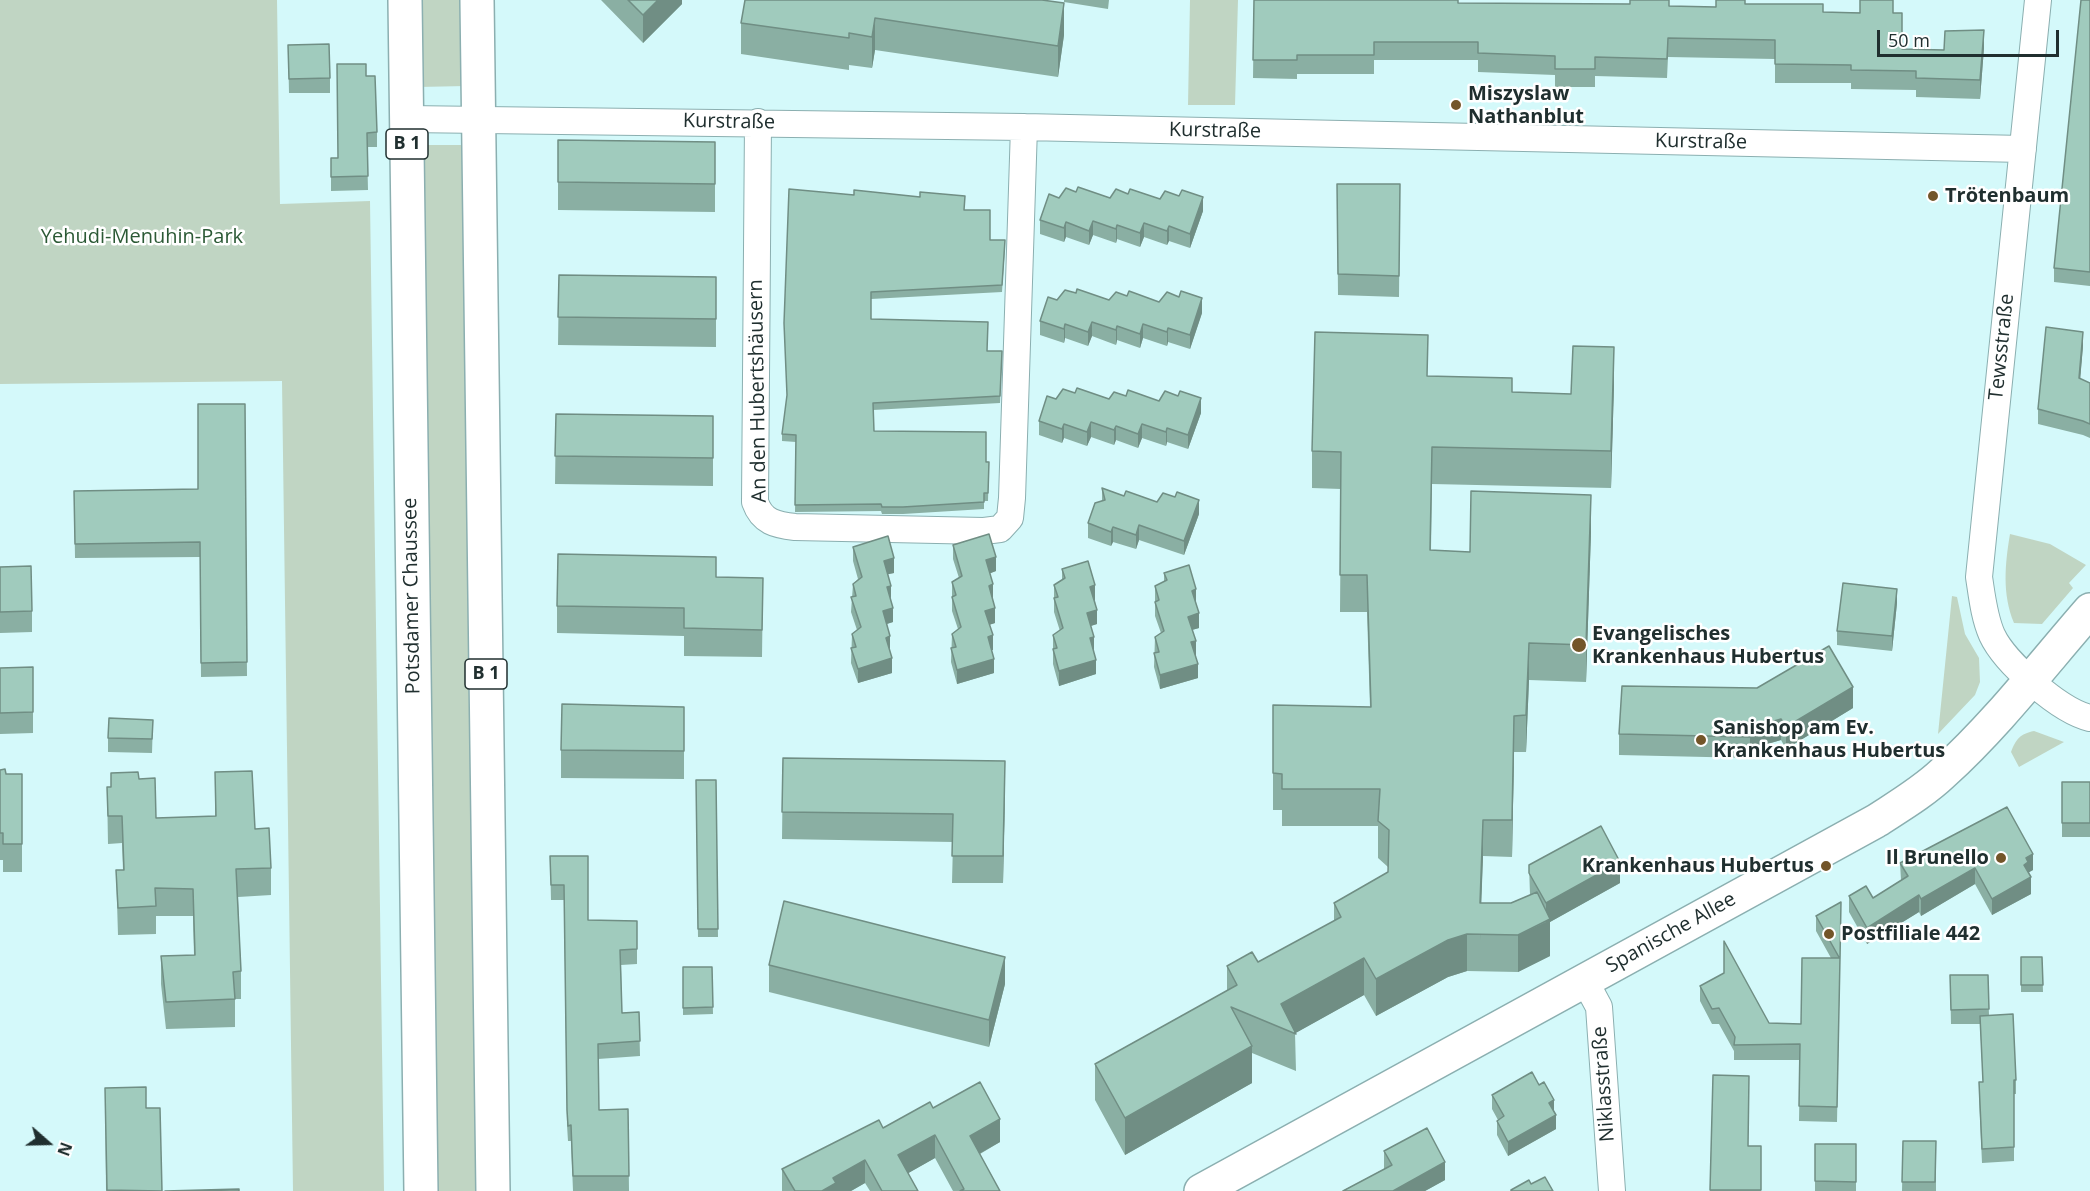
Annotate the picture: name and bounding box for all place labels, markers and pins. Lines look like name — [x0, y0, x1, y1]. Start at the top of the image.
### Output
place label: Miszyslaw Nathanblut — [1468, 82, 1584, 129]
marker: Miszyslaw Nathanblut — [1449, 98, 1463, 112]
place label: Trötenbaum — [1945, 184, 2069, 208]
marker: Trötenbaum — [1926, 189, 1940, 203]
place label: Evangelisches Krankenhaus Hubertus — [1592, 622, 1824, 669]
marker: Evangelisches Krankenhaus Hubertus — [1570, 636, 1588, 654]
place label: Sanishop am Ev. Krankenhaus Hubertus — [1713, 716, 1945, 763]
marker: Sanishop am Ev. Krankenhaus Hubertus — [1694, 733, 1708, 747]
place label: Il Brunello — [1886, 846, 1989, 870]
marker: Il Brunello — [1994, 851, 2008, 865]
place label: Krankenhaus Hubertus — [1582, 854, 1814, 878]
marker: Krankenhaus Hubertus — [1819, 859, 1833, 873]
place label: Postfiliale 442 — [1841, 922, 1980, 946]
marker: Postfiliale 442 — [1822, 927, 1836, 941]

